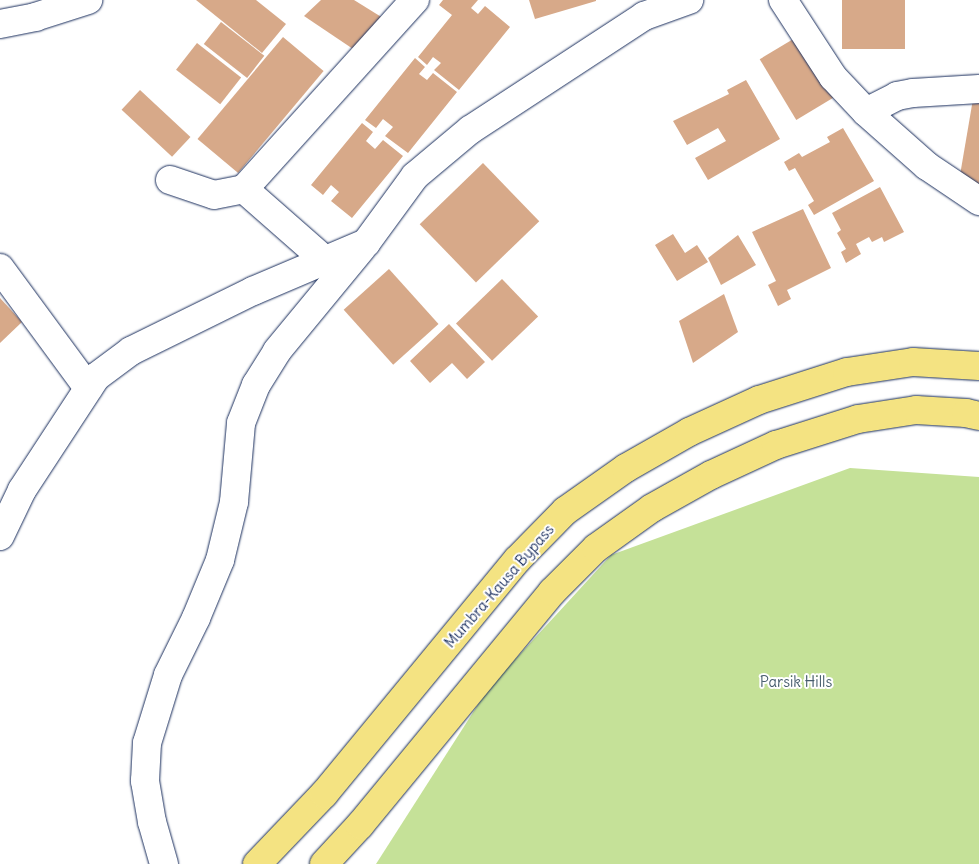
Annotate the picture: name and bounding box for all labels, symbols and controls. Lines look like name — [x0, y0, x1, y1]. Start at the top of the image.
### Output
street label: Mumbra-Kausa Bypass — [441, 521, 557, 651]
park label: Parsik Hills — [760, 673, 832, 691]

